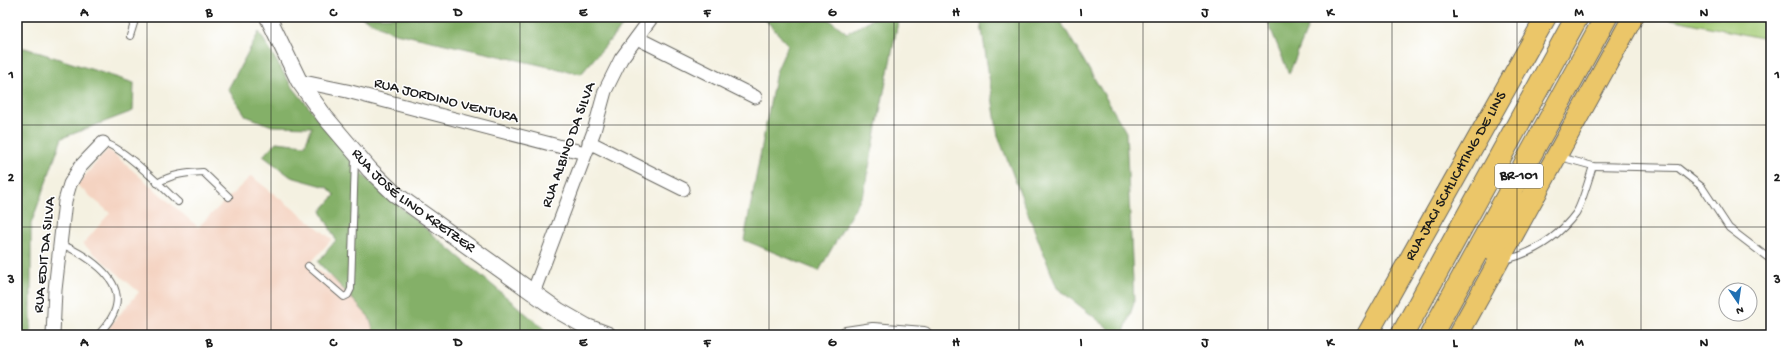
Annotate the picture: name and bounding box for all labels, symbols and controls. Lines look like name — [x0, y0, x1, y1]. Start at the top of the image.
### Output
text: A — [79, 6, 89, 21]
text: B — [205, 6, 214, 21]
text: C — [328, 6, 338, 21]
text: D — [453, 6, 463, 21]
text: E — [579, 6, 588, 21]
text: F — [703, 6, 712, 21]
text: G — [828, 6, 837, 21]
text: H — [952, 6, 960, 21]
text: I — [1079, 6, 1083, 21]
text: J — [1201, 6, 1210, 21]
text: K — [1325, 6, 1335, 21]
text: L — [1453, 6, 1459, 21]
text: M — [1574, 6, 1584, 21]
text: N — [1700, 6, 1709, 21]
text: 1 — [7, 68, 14, 83]
text: 1 — [1773, 68, 1780, 83]
street label: RUA JORDINO VENTURA — [372, 74, 521, 128]
street label: RUA ALBINO DA SILVA — [538, 79, 600, 210]
street label: RUA JACI SCHLICHTING DE LINS — [1401, 89, 1511, 264]
street label: RUA JOSÉ LINO KRETZER — [347, 145, 479, 258]
road number: BR-101 — [1495, 164, 1543, 188]
text: 2 — [8, 171, 15, 186]
text: 2 — [1774, 171, 1781, 186]
street label: RUA EDIT DA SILVA — [30, 195, 60, 314]
text: 3 — [7, 273, 15, 288]
text: 3 — [1773, 273, 1781, 288]
north arrow — [1718, 282, 1758, 322]
text: N — [1735, 303, 1745, 316]
text: A — [79, 336, 89, 351]
text: B — [205, 336, 214, 351]
text: C — [328, 336, 338, 351]
text: D — [453, 336, 463, 351]
text: E — [579, 336, 588, 351]
text: F — [703, 336, 712, 351]
text: G — [828, 336, 837, 351]
text: H — [952, 336, 960, 351]
text: I — [1079, 336, 1083, 351]
text: J — [1201, 336, 1210, 351]
text: K — [1325, 336, 1335, 351]
text: L — [1453, 336, 1459, 351]
text: M — [1574, 336, 1584, 351]
text: N — [1700, 336, 1709, 351]

